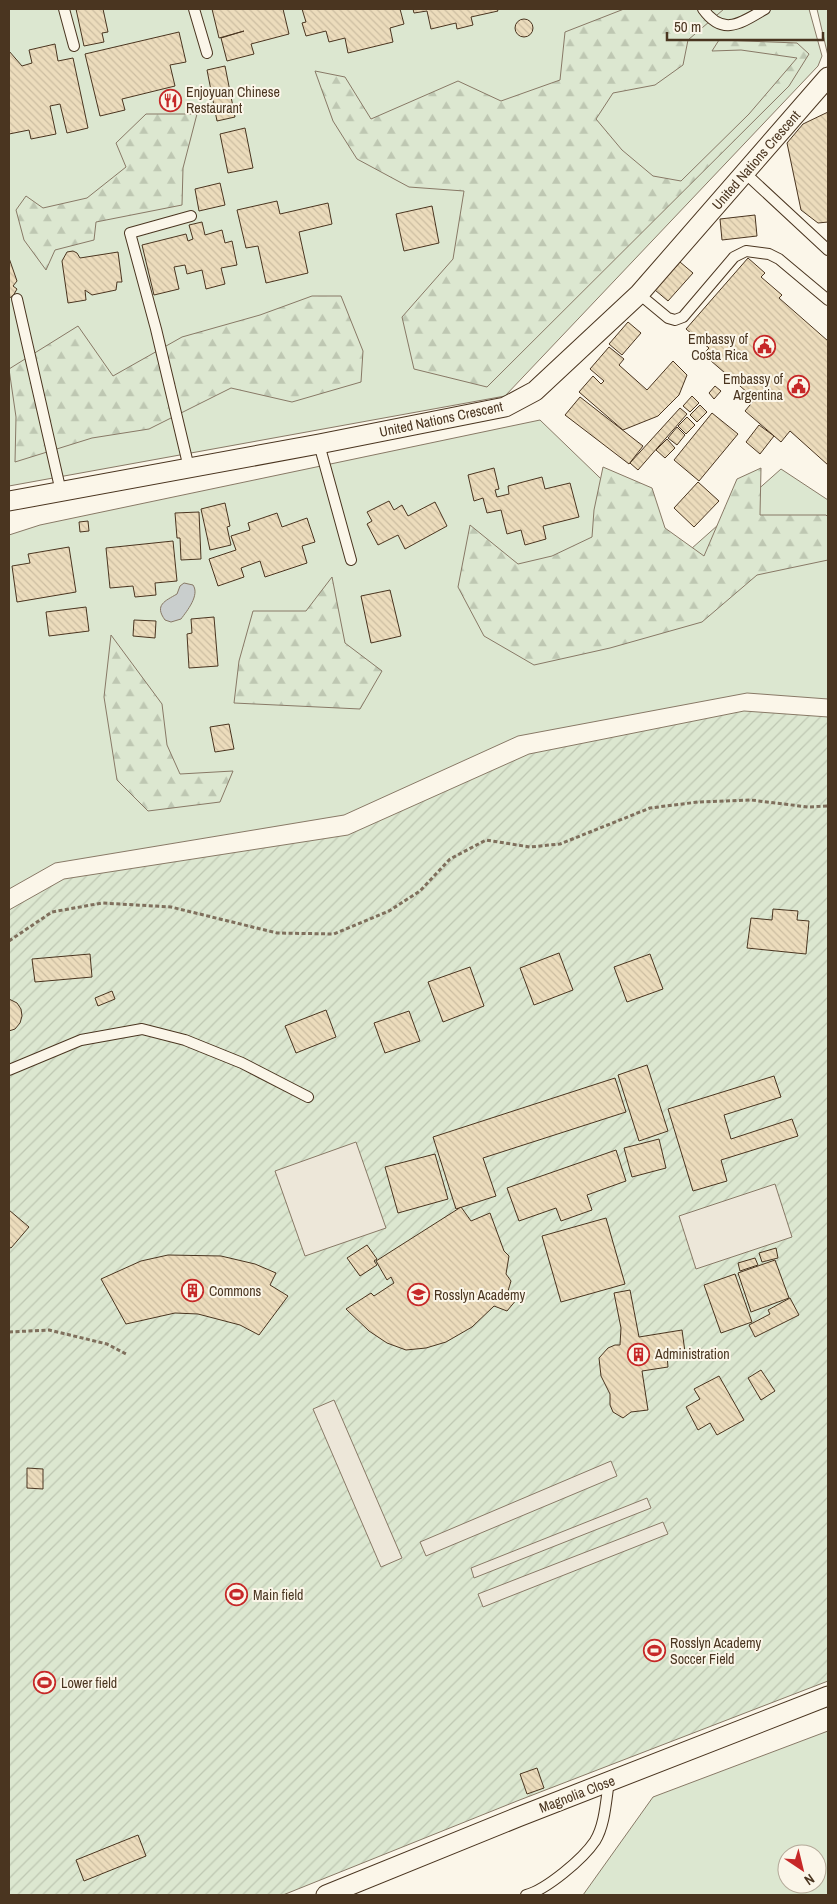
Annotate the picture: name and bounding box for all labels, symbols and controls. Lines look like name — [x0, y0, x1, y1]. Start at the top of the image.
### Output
scale bar — [667, 10, 823, 42]
text: 50 m — [674, 16, 701, 37]
place label: Enjoyuan Chinese Restaurant — [186, 83, 280, 117]
restaurant icon: Enjoyuan Chinese Restaurant — [158, 88, 182, 112]
street label: United Nations Crescent — [708, 107, 804, 213]
place label: Embassy of Costa Rica — [688, 330, 749, 364]
public building icon: Embassy of Costa Rica — [752, 335, 776, 359]
place label: Embassy of Argentina — [723, 370, 784, 404]
public building icon: Embassy of Argentina — [787, 375, 811, 399]
street label: United Nations Crescent — [378, 397, 504, 441]
building icon: Commons — [181, 1279, 205, 1303]
place label: Commons — [209, 1282, 262, 1300]
school or university icon: Rosslyn Academy — [406, 1283, 430, 1307]
place label: Rosslyn Academy — [434, 1286, 525, 1304]
building icon: Administration — [627, 1342, 651, 1366]
place label: Administration — [654, 1345, 730, 1363]
sports icon: Main field — [225, 1583, 249, 1607]
place label: Main field — [253, 1586, 303, 1604]
place label: Rosslyn Academy Soccer Field — [670, 1634, 761, 1668]
sports icon: Rosslyn Academy Soccer Field — [642, 1639, 666, 1663]
sports icon: Lower field — [33, 1671, 57, 1695]
place label: Lower field — [61, 1674, 117, 1692]
street label: Magnolia Close — [537, 1771, 617, 1817]
north arrow — [777, 1844, 827, 1894]
text: N — [801, 1870, 818, 1889]

